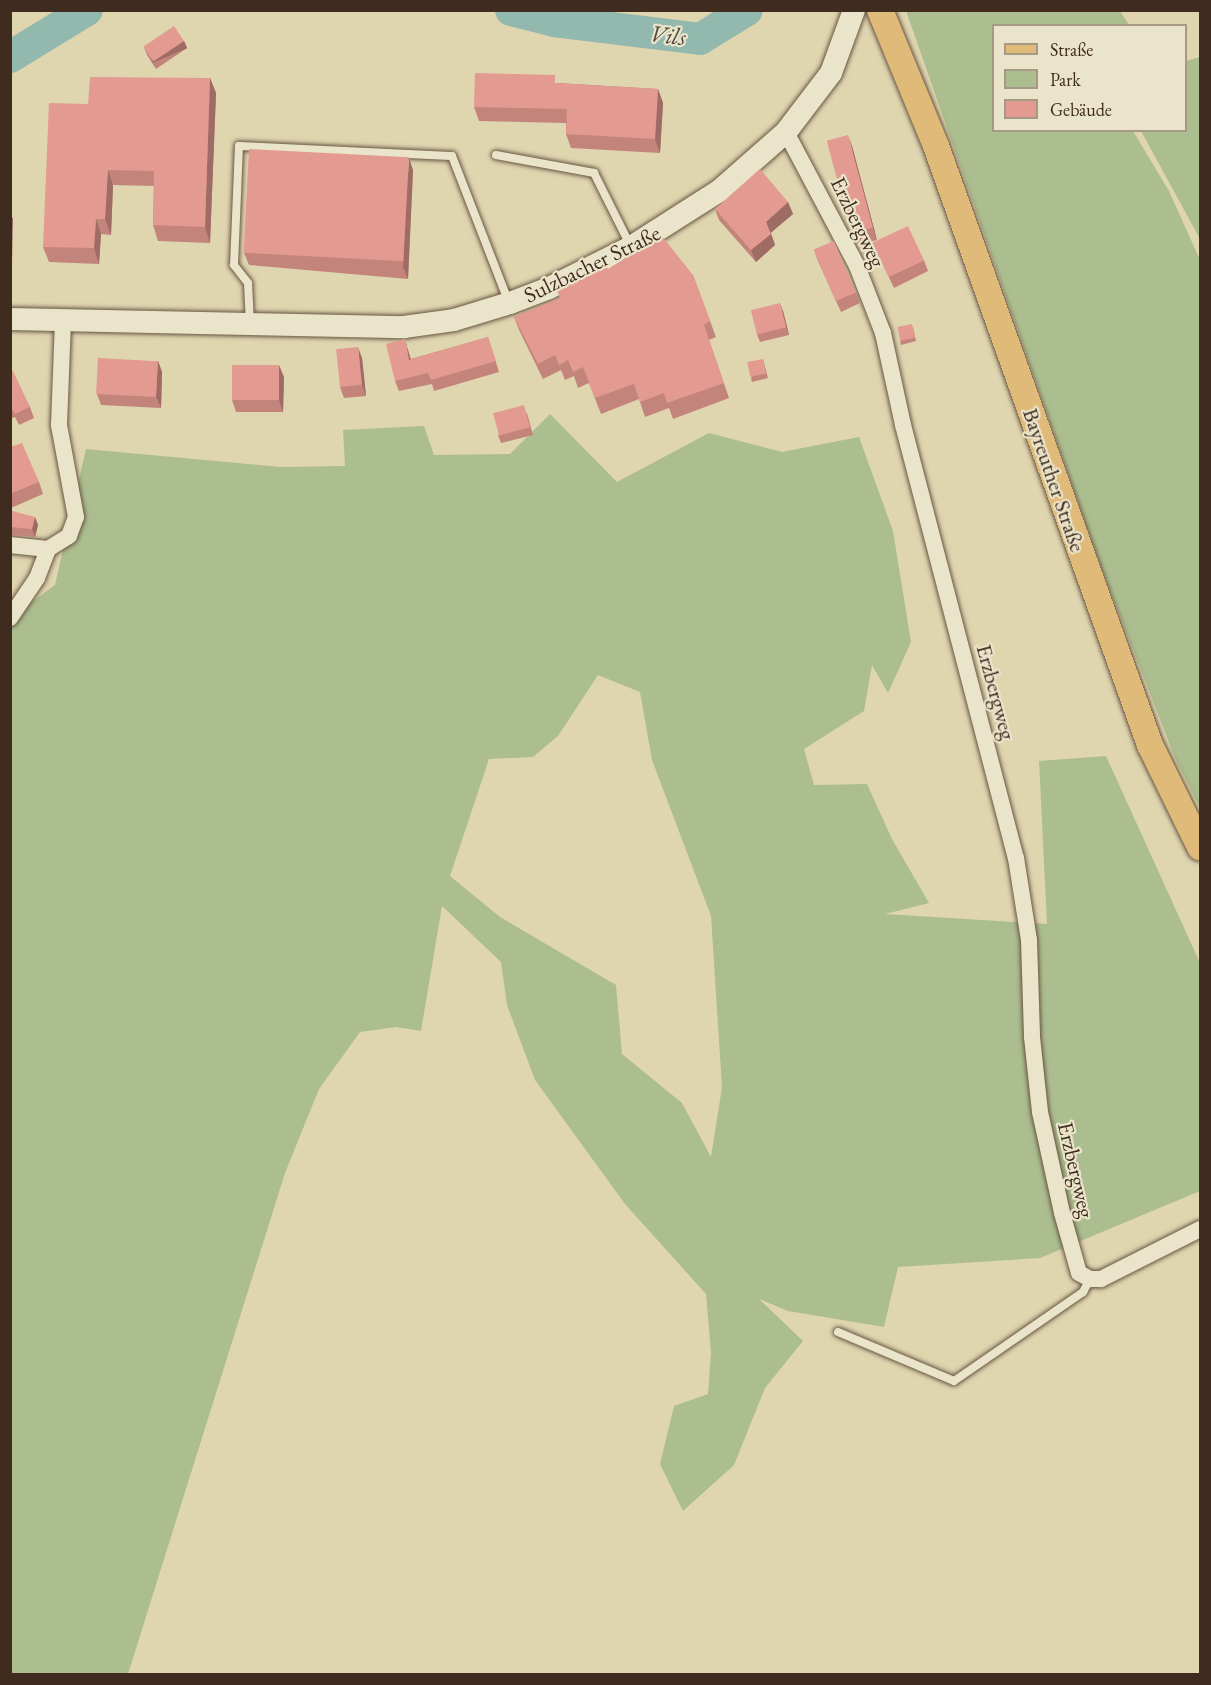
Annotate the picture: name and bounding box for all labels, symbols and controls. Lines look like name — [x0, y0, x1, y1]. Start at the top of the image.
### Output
water label: Vils — [649, 19, 687, 51]
legend — [992, 24, 1187, 132]
text: Straße — [1050, 38, 1093, 61]
text: Park — [1050, 68, 1081, 91]
text: Gebäude — [1050, 98, 1112, 121]
street label: Erzbergweg — [825, 172, 891, 272]
street label: Sulzbacher Straße — [519, 220, 665, 308]
street label: Bayreuther Straße — [1017, 405, 1091, 555]
street label: Erzbergweg — [971, 641, 1021, 743]
street label: Erzbergweg — [1052, 1120, 1100, 1220]

